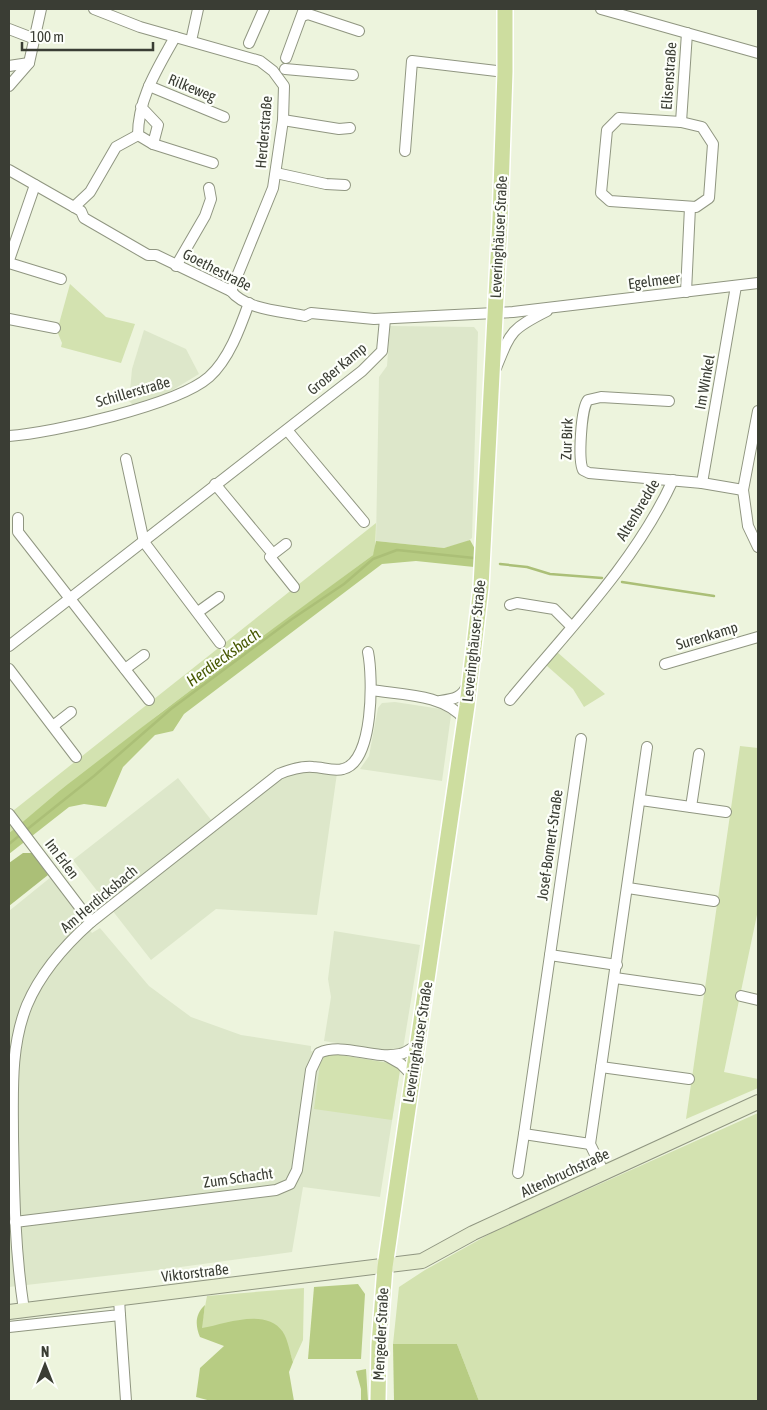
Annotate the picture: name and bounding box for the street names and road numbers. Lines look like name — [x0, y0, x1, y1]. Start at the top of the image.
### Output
street label: Elisenstraße — [658, 41, 679, 110]
street label: Rilkeweg — [166, 70, 219, 105]
street label: Herderstraße — [252, 95, 275, 169]
street label: Leveringhäuser Straße — [487, 175, 510, 299]
street label: Goethestraße — [180, 245, 255, 294]
street label: Egelmeer — [627, 269, 681, 292]
street label: Großer Kamp — [304, 339, 370, 398]
street label: Im Winkel — [691, 353, 718, 411]
street label: Schillerstraße — [94, 373, 172, 410]
street label: Zur Birk — [557, 417, 576, 460]
street label: Altenbredde — [613, 476, 663, 544]
street label: Leveringhäuser Straße — [459, 579, 488, 703]
street label: Surenkamp — [674, 618, 740, 653]
street label: Josef-Bomert-Straße — [533, 788, 566, 901]
street label: Im Erlen — [42, 835, 83, 882]
street label: Am Herdicksbach — [57, 862, 141, 936]
street label: Leveringhäuser Straße — [400, 980, 436, 1104]
street label: Altenbruchstraße — [518, 1145, 612, 1200]
street label: Zum Schacht — [202, 1164, 274, 1191]
street label: Viktorstraße — [160, 1260, 230, 1285]
street label: Mengeder Straße — [370, 1287, 391, 1381]

